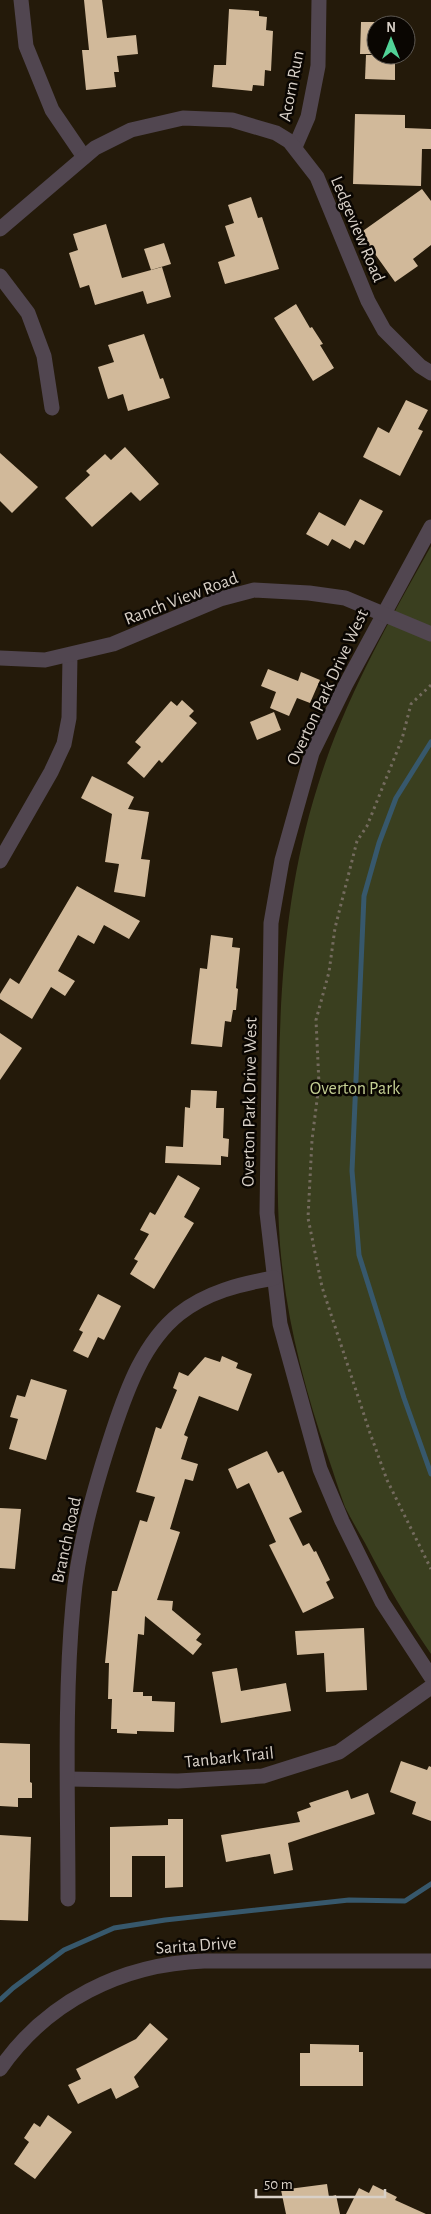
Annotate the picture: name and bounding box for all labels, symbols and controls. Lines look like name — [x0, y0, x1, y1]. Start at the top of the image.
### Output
north arrow — [366, 15, 416, 65]
text: N — [386, 21, 396, 35]
street label: Acorn Run — [276, 49, 308, 123]
street label: Ledgeview Road — [327, 174, 387, 285]
street label: Ranch View Road — [122, 569, 241, 629]
street label: Overton Park Drive West — [284, 606, 372, 768]
street label: Overton Park Drive West — [240, 1017, 260, 1187]
park label: Overton Park — [310, 1080, 401, 1098]
street label: Branch Road — [49, 1495, 85, 1585]
street label: Tanbark Trail — [183, 1744, 275, 1772]
street label: Sarita Drive — [155, 1934, 237, 1958]
scale bar — [256, 2166, 385, 2198]
text: 50 m — [264, 2177, 293, 2192]

